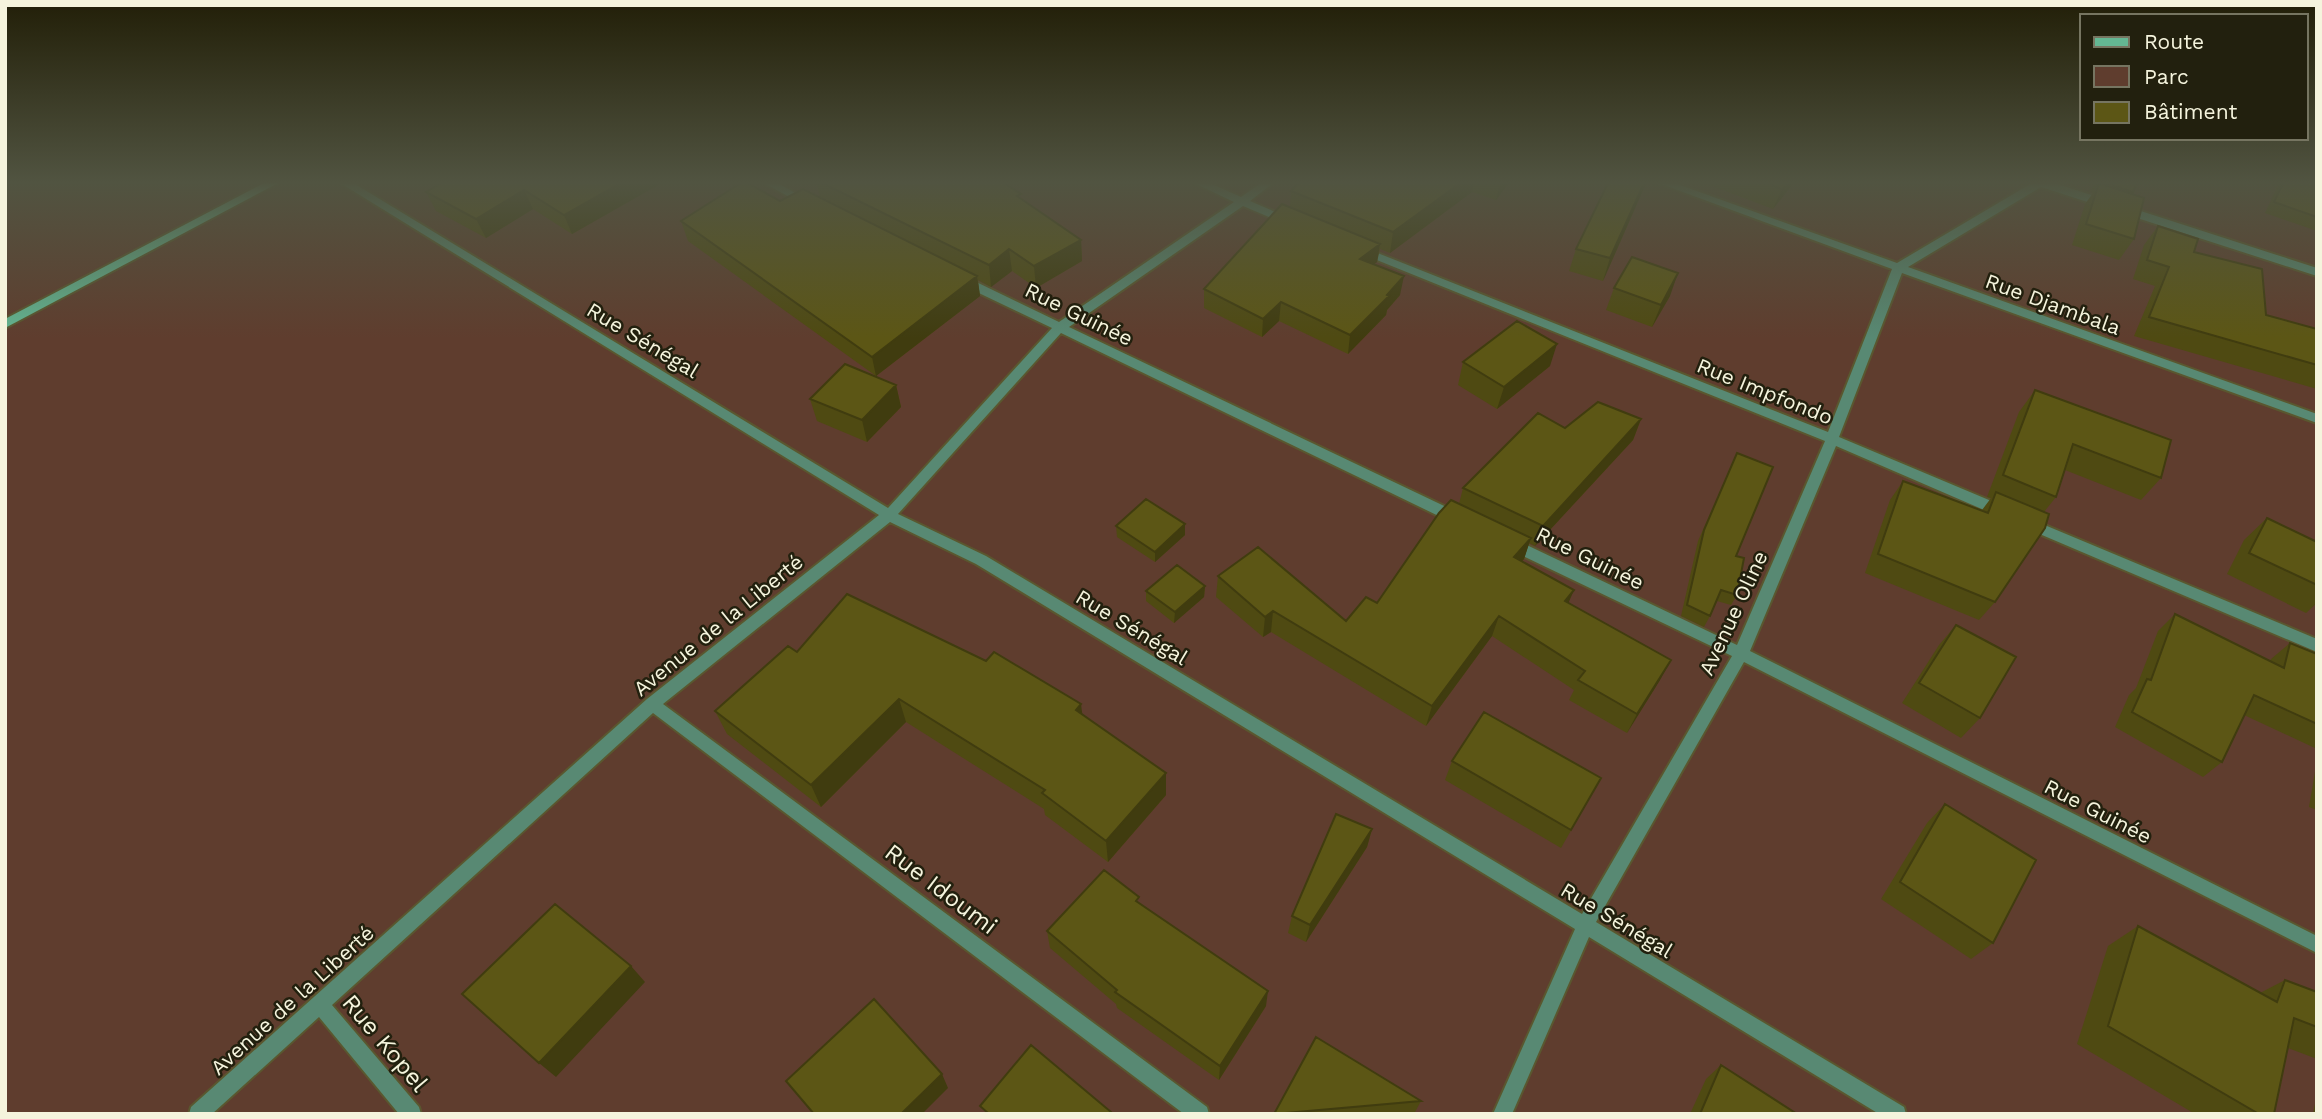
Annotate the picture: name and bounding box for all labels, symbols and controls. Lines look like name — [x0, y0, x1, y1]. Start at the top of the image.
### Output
legend — [2080, 14, 2308, 140]
text: Route — [2144, 29, 2204, 54]
text: Parc — [2144, 64, 2189, 89]
text: Bâtiment — [2144, 99, 2238, 124]
street label: Rue Djambala — [1982, 268, 2124, 340]
street label: Rue Guinée — [1021, 277, 1137, 351]
street label: Rue Sénégal — [582, 297, 704, 383]
street label: Rue Impfondo — [1693, 352, 1837, 430]
street label: Rue Guinée — [1532, 521, 1648, 595]
street label: Avenue Oline — [1693, 547, 1773, 679]
street label: Avenue de la Liberté — [628, 549, 808, 701]
street label: Rue Sénégal — [1071, 584, 1193, 670]
street label: Rue Guinée — [2040, 773, 2156, 849]
street label: Rue Idoumi — [879, 838, 1003, 940]
street label: Rue Sénégal — [1556, 877, 1678, 963]
street label: Avenue de la Liberté — [205, 920, 379, 1080]
street label: Rue Kopel — [336, 989, 434, 1098]

